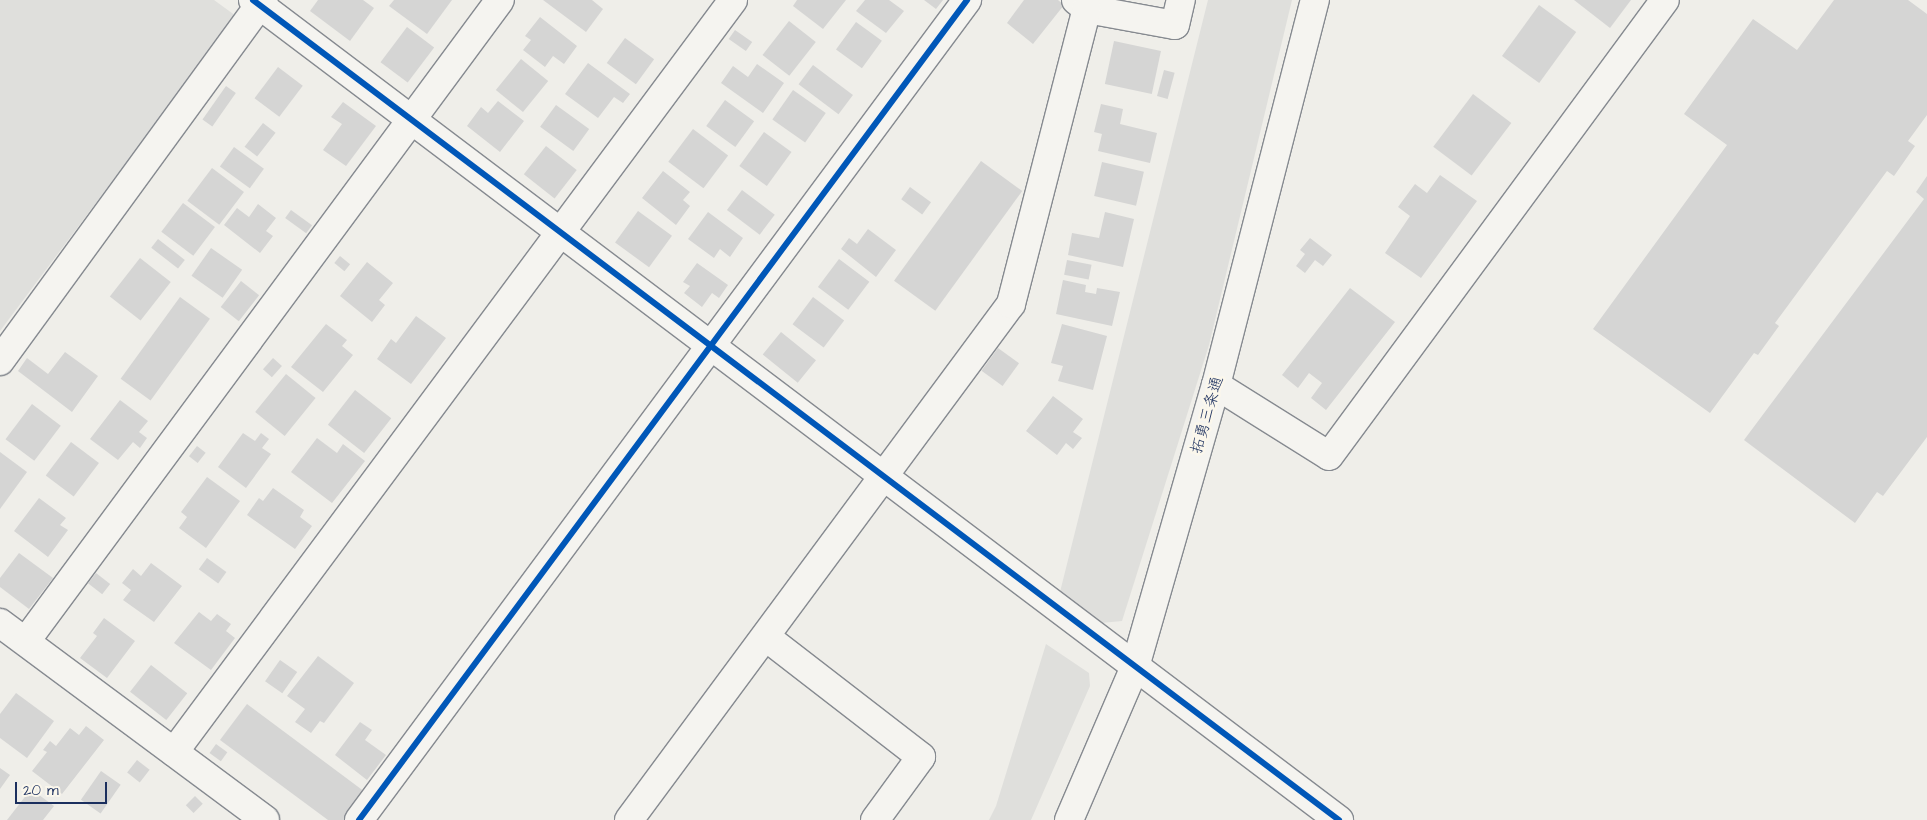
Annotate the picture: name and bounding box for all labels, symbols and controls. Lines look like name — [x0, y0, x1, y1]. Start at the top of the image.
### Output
street label: 拓勇三条通 — [1187, 374, 1227, 456]
scale bar — [18, 772, 110, 804]
text: 20 m — [23, 780, 59, 801]

